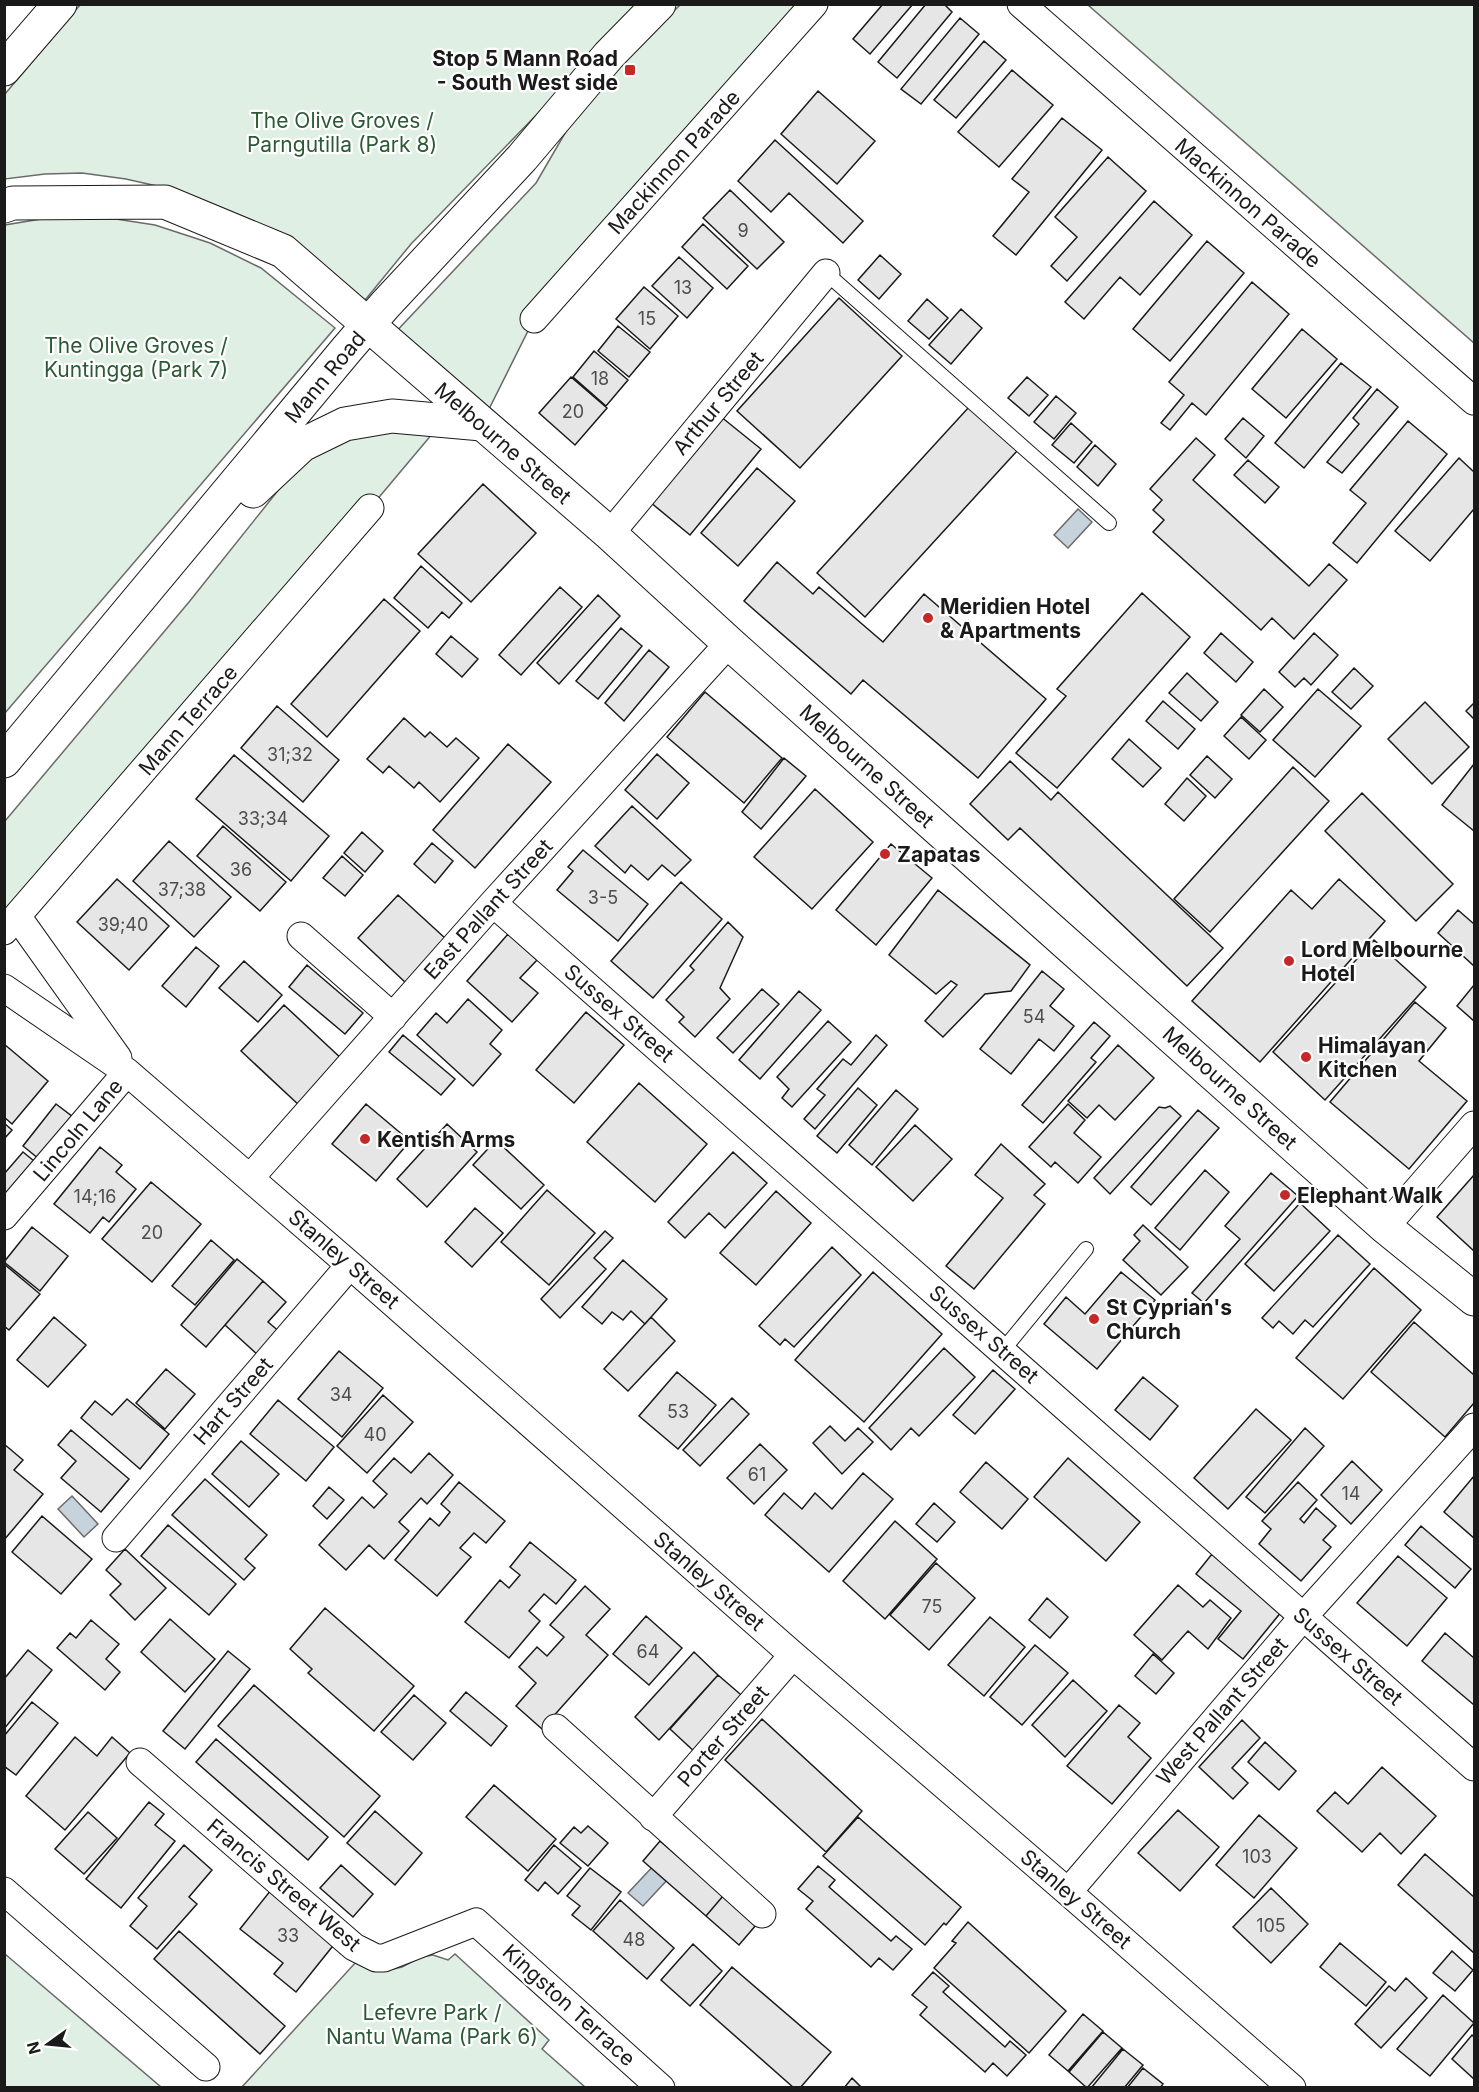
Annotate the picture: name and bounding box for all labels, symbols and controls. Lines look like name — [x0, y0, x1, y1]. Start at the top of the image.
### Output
place label: Stop 5 Mann Road - South West side — [432, 46, 618, 95]
marker: Stop 5 Mann Road - South West side — [623, 63, 637, 77]
street label: Mackinnon Parade — [603, 85, 745, 239]
park label: The Olive Groves / Parngutilla (Park 8) — [247, 108, 437, 157]
street label: Mackinnon Parade — [1170, 133, 1326, 273]
house number: 9 — [737, 220, 749, 241]
house number: 13 — [674, 277, 692, 298]
house number: 15 — [638, 308, 656, 329]
street label: Mann Road — [279, 326, 371, 428]
park label: The Olive Groves / Kuntingga (Park 7) — [44, 333, 228, 382]
street label: Arthur Street — [667, 346, 769, 460]
house number: 18 — [591, 368, 609, 389]
street label: Melbourne Street — [430, 377, 576, 509]
house number: 20 — [562, 401, 584, 422]
place label: Meridien Hotel & Apartments — [940, 594, 1090, 643]
marker: Meridien Hotel & Apartments — [921, 611, 935, 625]
street label: Mann Terrace — [133, 660, 243, 780]
street label: Melbourne Street — [795, 699, 939, 833]
house number: 31;32 — [267, 744, 313, 765]
house number: 33;34 — [238, 808, 288, 829]
street label: East Pallant Street — [419, 834, 558, 984]
place label: Zapatas — [897, 842, 981, 867]
marker: Zapatas — [878, 847, 892, 861]
house number: 36 — [230, 859, 252, 880]
house number: 37;38 — [158, 879, 206, 900]
house number: 3-5 — [588, 887, 618, 908]
house number: 39;40 — [98, 914, 148, 935]
place label: Lord Melbourne Hotel — [1301, 937, 1463, 986]
marker: Lord Melbourne Hotel — [1282, 954, 1296, 968]
street label: Sussex Street — [559, 959, 679, 1067]
house number: 54 — [1023, 1006, 1045, 1027]
street label: Melbourne Street — [1158, 1021, 1302, 1155]
place label: Himalayan Kitchen — [1318, 1033, 1426, 1082]
marker: Himalayan Kitchen — [1299, 1050, 1313, 1064]
street label: Lincoln Lane — [28, 1074, 128, 1186]
place label: Kentish Arms — [377, 1127, 515, 1152]
marker: Kentish Arms — [358, 1132, 372, 1146]
place label: Elephant Walk — [1297, 1183, 1444, 1208]
house number: 14;16 — [74, 1186, 116, 1207]
marker: Elephant Walk — [1278, 1188, 1292, 1202]
street label: Stanley Street — [284, 1204, 405, 1314]
house number: 20 — [141, 1222, 163, 1243]
street label: Sussex Street — [924, 1280, 1044, 1388]
place label: St Cyprian's Church — [1106, 1295, 1232, 1344]
marker: St Cyprian's Church — [1087, 1312, 1101, 1326]
street label: Hart Street — [188, 1352, 278, 1450]
house number: 34 — [330, 1384, 352, 1405]
house number: 53 — [667, 1401, 689, 1422]
house number: 40 — [364, 1424, 386, 1445]
house number: 61 — [748, 1464, 766, 1485]
house number: 14 — [1342, 1483, 1360, 1504]
street label: Stanley Street — [649, 1526, 770, 1636]
house number: 75 — [922, 1596, 942, 1617]
street label: Sussex Street — [1288, 1602, 1408, 1710]
street label: West Pallant Street — [1151, 1632, 1293, 1790]
house number: 64 — [637, 1641, 659, 1662]
street label: Porter Street — [672, 1680, 774, 1792]
street label: Francis Street West — [202, 1813, 366, 1957]
street label: Stanley Street — [1016, 1844, 1137, 1954]
house number: 103 — [1242, 1846, 1272, 1867]
house number: 105 — [1256, 1915, 1286, 1936]
house number: 33 — [277, 1925, 299, 1946]
house number: 48 — [623, 1929, 645, 1950]
street label: Kingston Terrace — [498, 1939, 640, 2071]
park label: Lefevre Park / Nantu Wama (Park 6) — [326, 2000, 538, 2049]
north arrow — [18, 2014, 78, 2074]
text: N — [22, 2039, 45, 2056]

